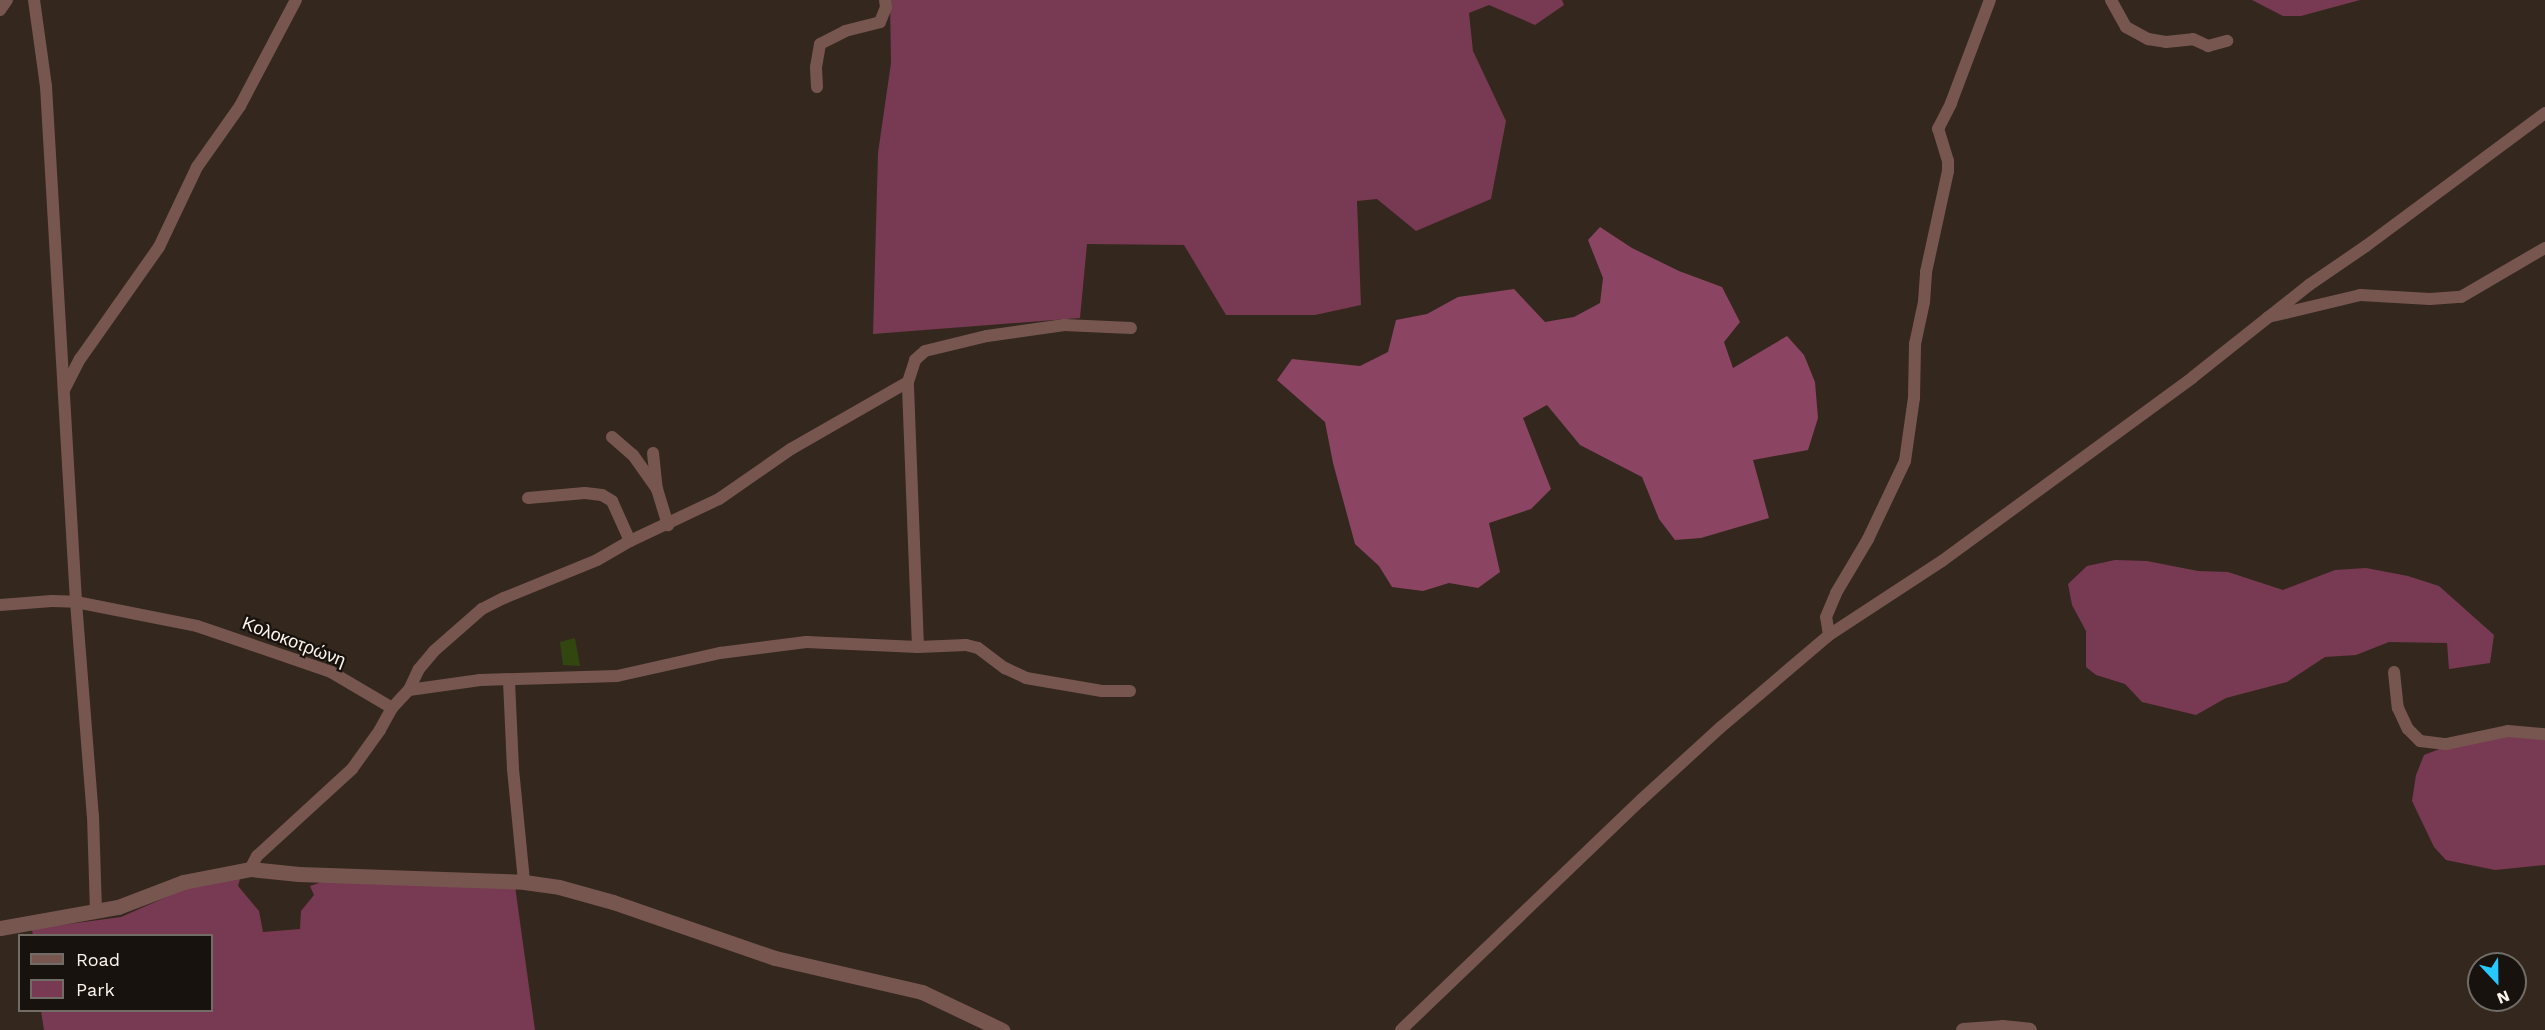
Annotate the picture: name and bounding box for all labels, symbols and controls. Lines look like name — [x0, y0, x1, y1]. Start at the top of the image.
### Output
street label: Κολοκοτρώνη — [239, 612, 349, 672]
legend — [18, 934, 213, 1012]
text: Road — [76, 949, 120, 970]
north arrow — [2467, 952, 2527, 1012]
text: Park — [76, 979, 115, 1000]
text: N — [2494, 986, 2512, 1008]

